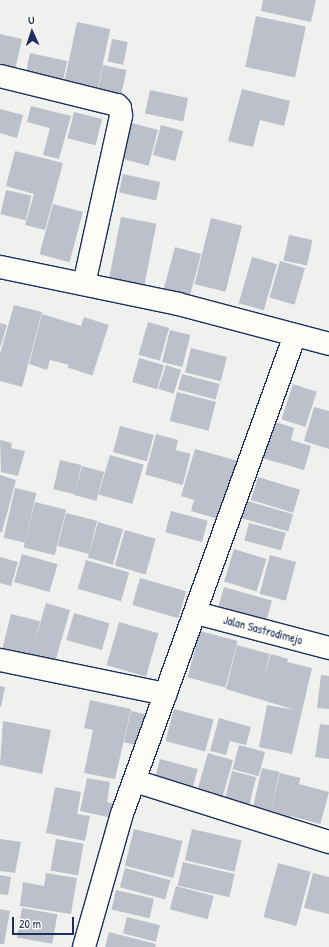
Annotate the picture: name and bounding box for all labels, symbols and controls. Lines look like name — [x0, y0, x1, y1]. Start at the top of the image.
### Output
north arrow — [12, 12, 52, 52]
text: U — [28, 13, 35, 27]
street label: Jalan Sastrodimejo — [222, 612, 304, 648]
scale bar — [14, 909, 76, 935]
text: 20 m — [19, 915, 41, 932]

